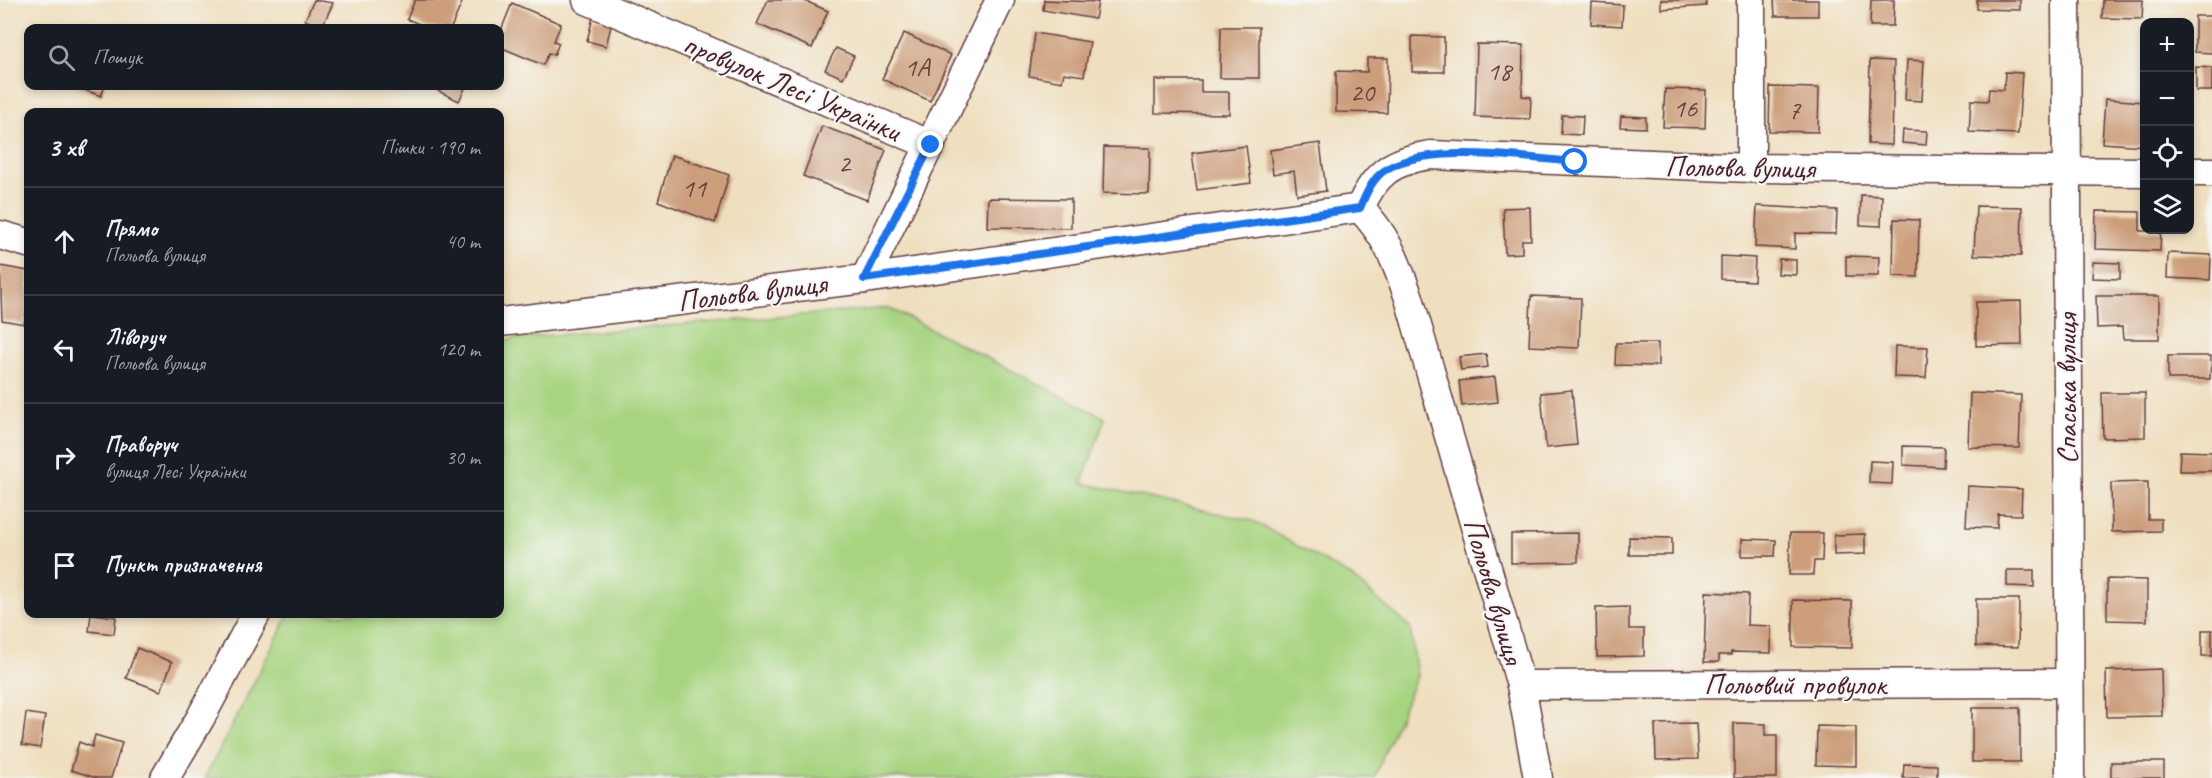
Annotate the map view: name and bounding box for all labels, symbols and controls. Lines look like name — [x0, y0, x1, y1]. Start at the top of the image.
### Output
map controls — [2140, 18, 2194, 234]
button: + — [2140, 18, 2194, 72]
search box — [24, 24, 504, 90]
street label: провулок Лесі Українки — [678, 24, 908, 151]
icon: search — [45, 41, 78, 74]
text: Пошук — [93, 43, 142, 71]
house number: 1А — [904, 50, 931, 84]
house number: 18 — [1487, 54, 1514, 88]
button: − — [2140, 72, 2194, 126]
house number: 20 — [1350, 75, 1376, 109]
house number: 16 — [1673, 91, 1698, 125]
house number: 7 — [1788, 93, 1802, 127]
button: locate — [2140, 126, 2194, 180]
text: 3 хв — [48, 131, 83, 164]
route end — [917, 131, 943, 157]
text: Пішки · 190 m — [381, 135, 480, 160]
house number: 2 — [838, 146, 852, 180]
street label: Польова вулиця — [1665, 147, 1818, 187]
route start — [1561, 148, 1587, 174]
house number: 11 — [682, 171, 708, 205]
button: layers — [2140, 180, 2194, 234]
text: Прямо — [105, 215, 157, 243]
icon: ahead — [48, 225, 81, 258]
text: 40 m — [446, 229, 480, 254]
text: Польова вулиця — [105, 243, 205, 268]
street label: Польова вулиця — [675, 264, 831, 320]
street label: Спаська вулиця — [2047, 311, 2085, 464]
text: Ліворуч — [105, 323, 165, 351]
icon: left — [48, 333, 81, 366]
text: 120 m — [437, 337, 480, 362]
text: Польова вулиця — [105, 351, 205, 376]
text: Праворуч — [105, 431, 177, 459]
icon: right — [48, 441, 81, 474]
text: 30 m — [446, 445, 480, 470]
text: вулиця Лесі Українки — [105, 459, 245, 484]
street label: Польова вулиця — [1455, 514, 1534, 671]
icon: arrive — [48, 549, 81, 582]
text: Пункт призначення — [105, 551, 262, 579]
street label: Польовий провулок — [1704, 665, 1888, 703]

